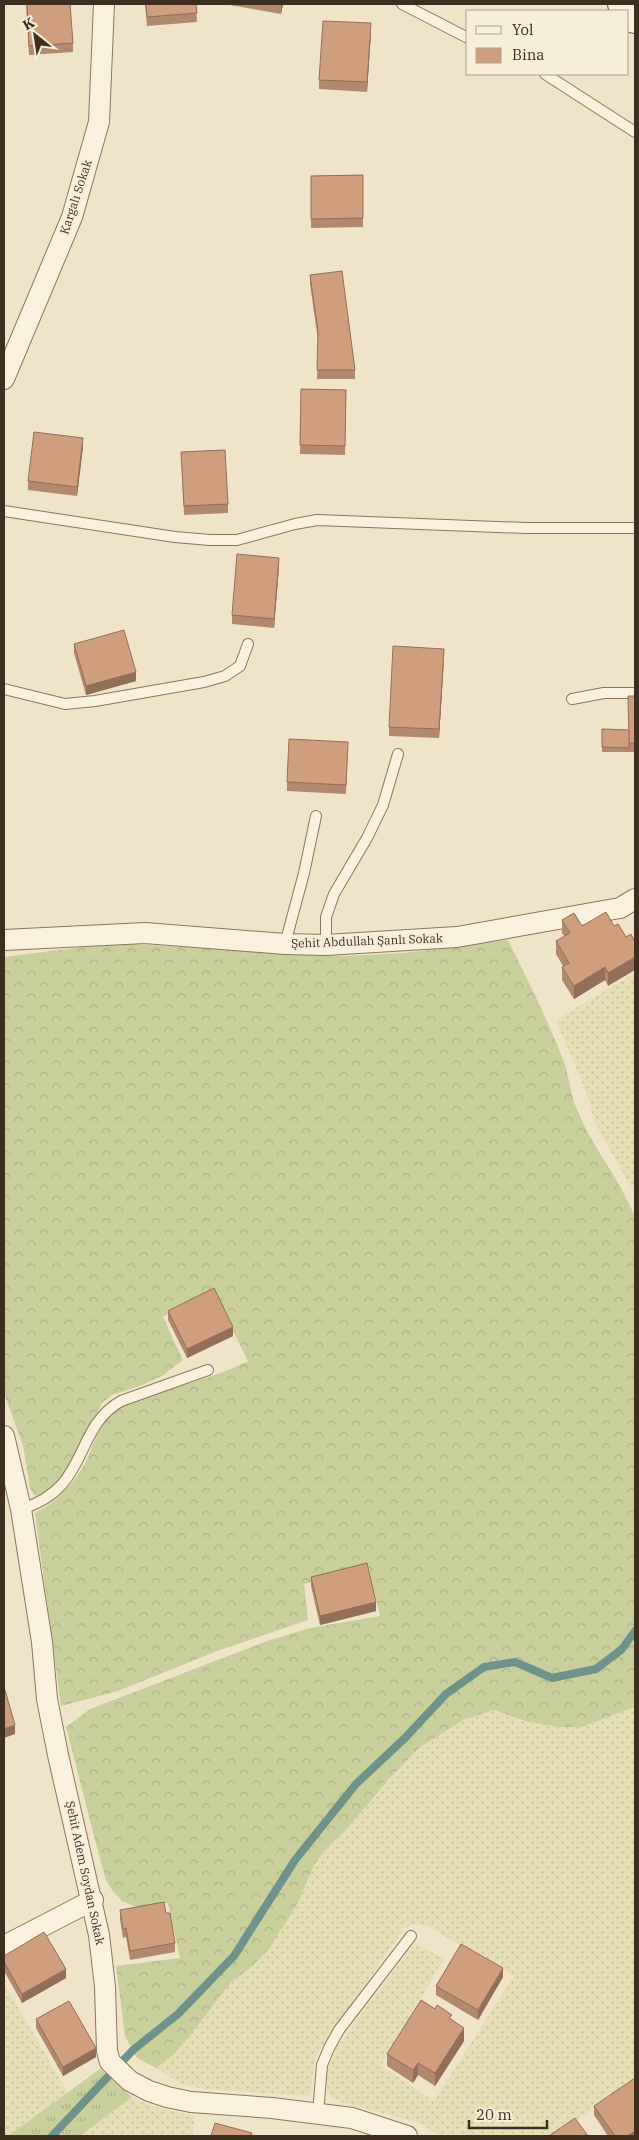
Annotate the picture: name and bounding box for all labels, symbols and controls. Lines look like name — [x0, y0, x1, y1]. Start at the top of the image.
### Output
north arrow — [10, 10, 60, 60]
legend — [466, 10, 629, 75]
text: K — [19, 13, 38, 34]
text: Yol — [512, 20, 533, 39]
text: Bina — [512, 45, 545, 64]
street label: Kargalı Sokak — [56, 158, 95, 236]
street label: Şehit Abdullah Şanlı Sokak — [291, 930, 443, 951]
street label: Şehit Adem Soydan Sokak — [63, 1800, 108, 1946]
scale bar — [469, 2098, 546, 2130]
text: 20 m — [476, 2105, 512, 2124]

